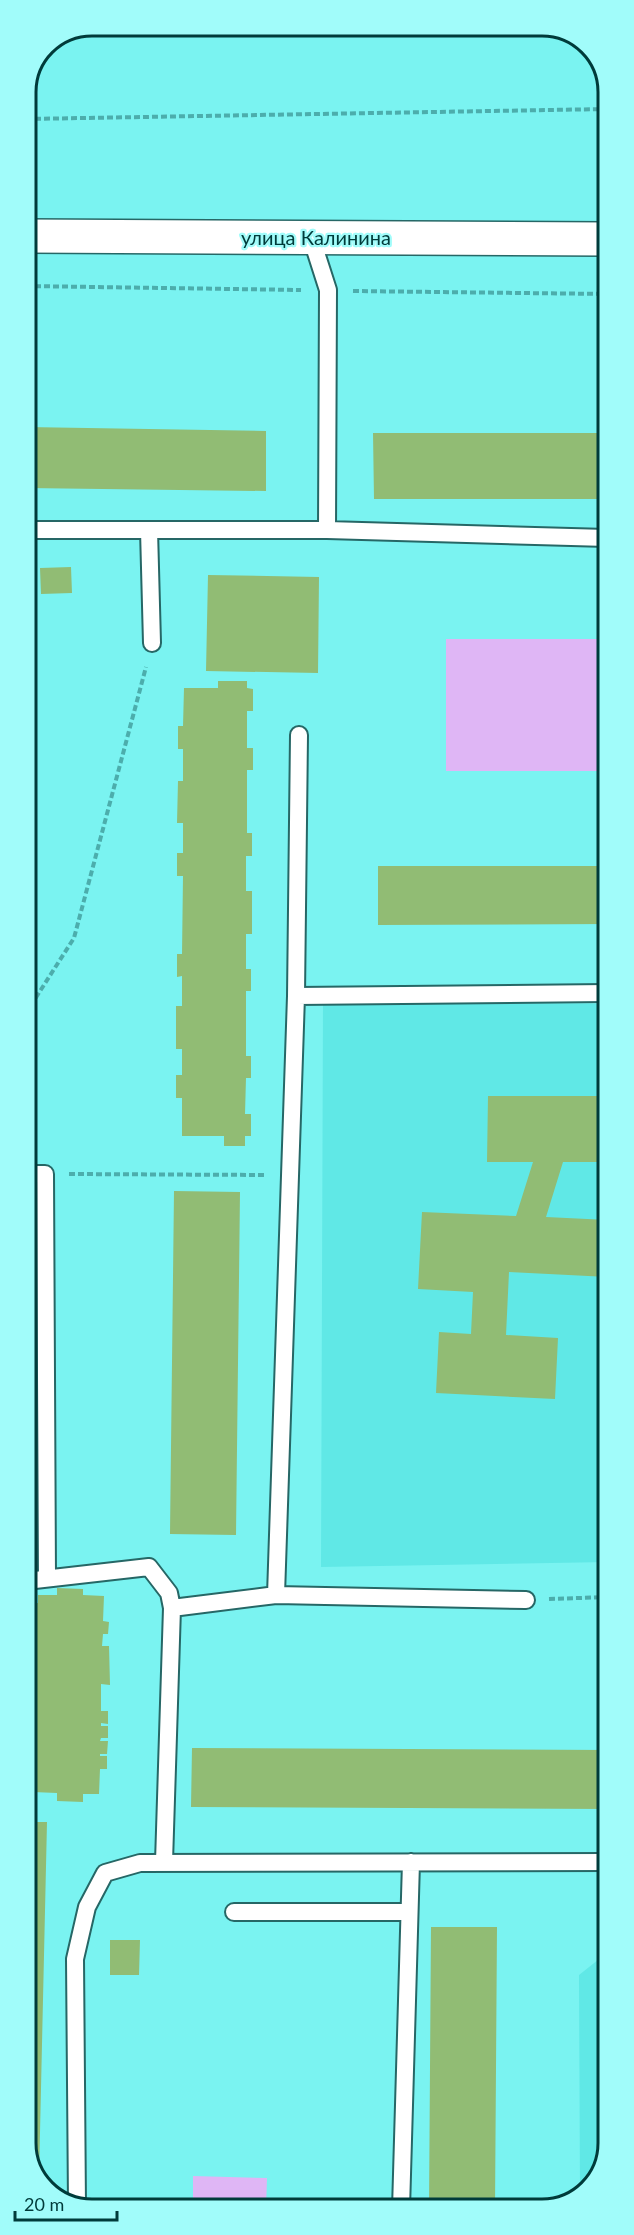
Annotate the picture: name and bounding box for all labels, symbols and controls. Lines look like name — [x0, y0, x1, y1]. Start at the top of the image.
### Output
street label: улица Калинина — [241, 225, 391, 249]
scale bar — [15, 2184, 117, 2222]
text: 20 m — [24, 2193, 64, 2215]

